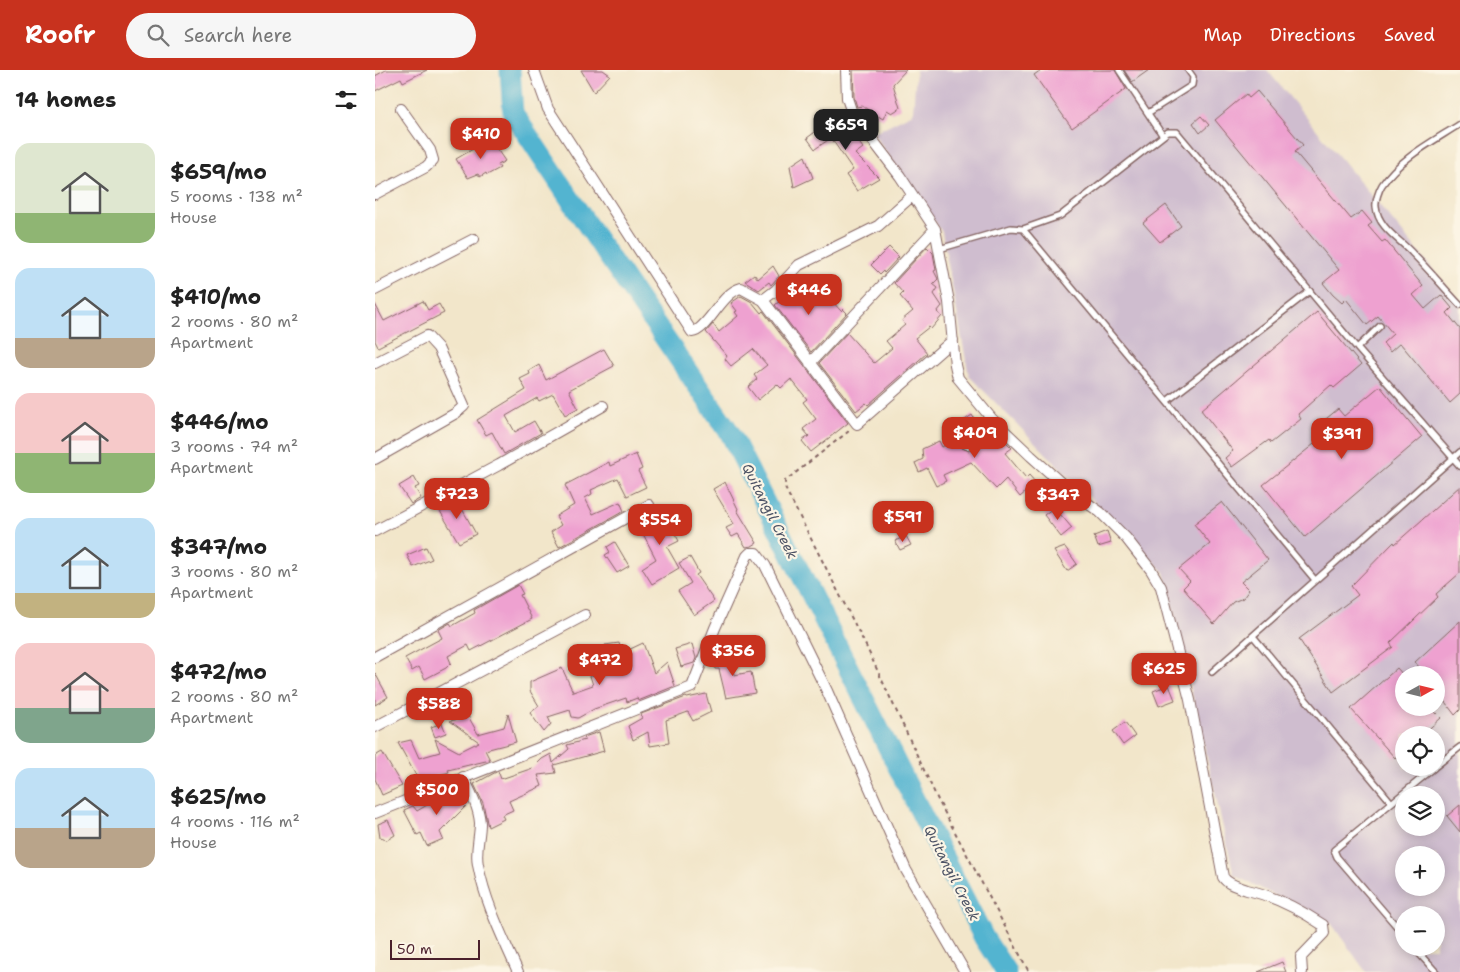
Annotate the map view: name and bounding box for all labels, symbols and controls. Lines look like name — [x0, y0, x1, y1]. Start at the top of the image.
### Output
search box — [126, 13, 476, 58]
text: Roofr — [25, 19, 96, 51]
icon: search — [144, 21, 172, 49]
text: Search here — [184, 23, 292, 48]
text: Map — [1204, 23, 1242, 47]
text: Directions — [1270, 23, 1356, 47]
text: Saved — [1384, 23, 1435, 47]
text: 14 homes — [15, 86, 116, 114]
icon: filters — [332, 86, 360, 114]
pin: $659 — [816, 108, 876, 151]
text: $659 — [825, 114, 867, 135]
pin: $410 — [451, 118, 511, 160]
text: $410 — [461, 123, 501, 144]
text: $659/mo — [170, 158, 267, 186]
icon: home — [55, 163, 115, 223]
text: 5 rooms · 138 m² — [170, 186, 303, 207]
text: House — [170, 207, 217, 228]
pin: $446 — [779, 274, 839, 316]
text: $446 — [787, 279, 831, 300]
text: $410/mo — [170, 283, 261, 311]
icon: home — [55, 288, 115, 348]
text: 2 rooms · 80 m² — [170, 311, 298, 332]
text: Apartment — [170, 332, 253, 353]
text: $446/mo — [170, 408, 269, 436]
icon: home — [55, 413, 115, 473]
pin: $409 — [945, 416, 1005, 459]
pin: $391 — [1312, 418, 1372, 460]
text: $409 — [953, 422, 997, 443]
text: $391 — [1322, 423, 1362, 444]
text: 3 rooms · 74 m² — [170, 436, 298, 457]
text: Apartment — [170, 457, 253, 478]
water label: Quitangil Creek — [738, 460, 802, 562]
pin: $723 — [427, 478, 487, 520]
pin: $347 — [1028, 478, 1088, 521]
text: $723 — [435, 483, 479, 504]
text: $347 — [1036, 484, 1080, 505]
pin: $591 — [873, 500, 933, 543]
pin: $554 — [630, 504, 690, 546]
text: $591 — [884, 506, 922, 527]
text: $554 — [639, 509, 681, 530]
text: $347/mo — [170, 533, 267, 561]
icon: home — [55, 538, 115, 598]
text: 3 rooms · 80 m² — [170, 561, 298, 582]
text: Apartment — [170, 582, 253, 603]
pin: $356 — [703, 634, 763, 677]
text: $356 — [711, 640, 755, 661]
pin: $472 — [570, 644, 630, 686]
text: $472 — [579, 649, 622, 670]
pin: $625 — [1134, 652, 1194, 695]
text: $472/mo — [170, 658, 267, 686]
text: $625 — [1143, 658, 1185, 679]
icon: home — [55, 663, 115, 723]
north arrow — [1395, 666, 1445, 716]
map controls — [1395, 666, 1445, 956]
text: 2 rooms · 80 m² — [170, 686, 298, 707]
pin: $588 — [409, 688, 469, 730]
text: $588 — [417, 693, 461, 714]
text: Apartment — [170, 707, 253, 728]
button: locate — [1395, 726, 1445, 776]
pin: $500 — [407, 774, 467, 816]
text: $500 — [415, 779, 459, 800]
text: $625/mo — [170, 783, 266, 811]
button: layers — [1395, 786, 1445, 836]
icon: home — [55, 788, 115, 848]
text: 4 rooms · 116 m² — [170, 811, 300, 832]
water label: Quitangil Creek — [920, 822, 984, 924]
text: House — [170, 832, 217, 853]
button: + — [1395, 846, 1445, 896]
button: − — [1395, 906, 1445, 956]
scale bar — [390, 937, 480, 960]
text: 50 m — [397, 940, 432, 958]

